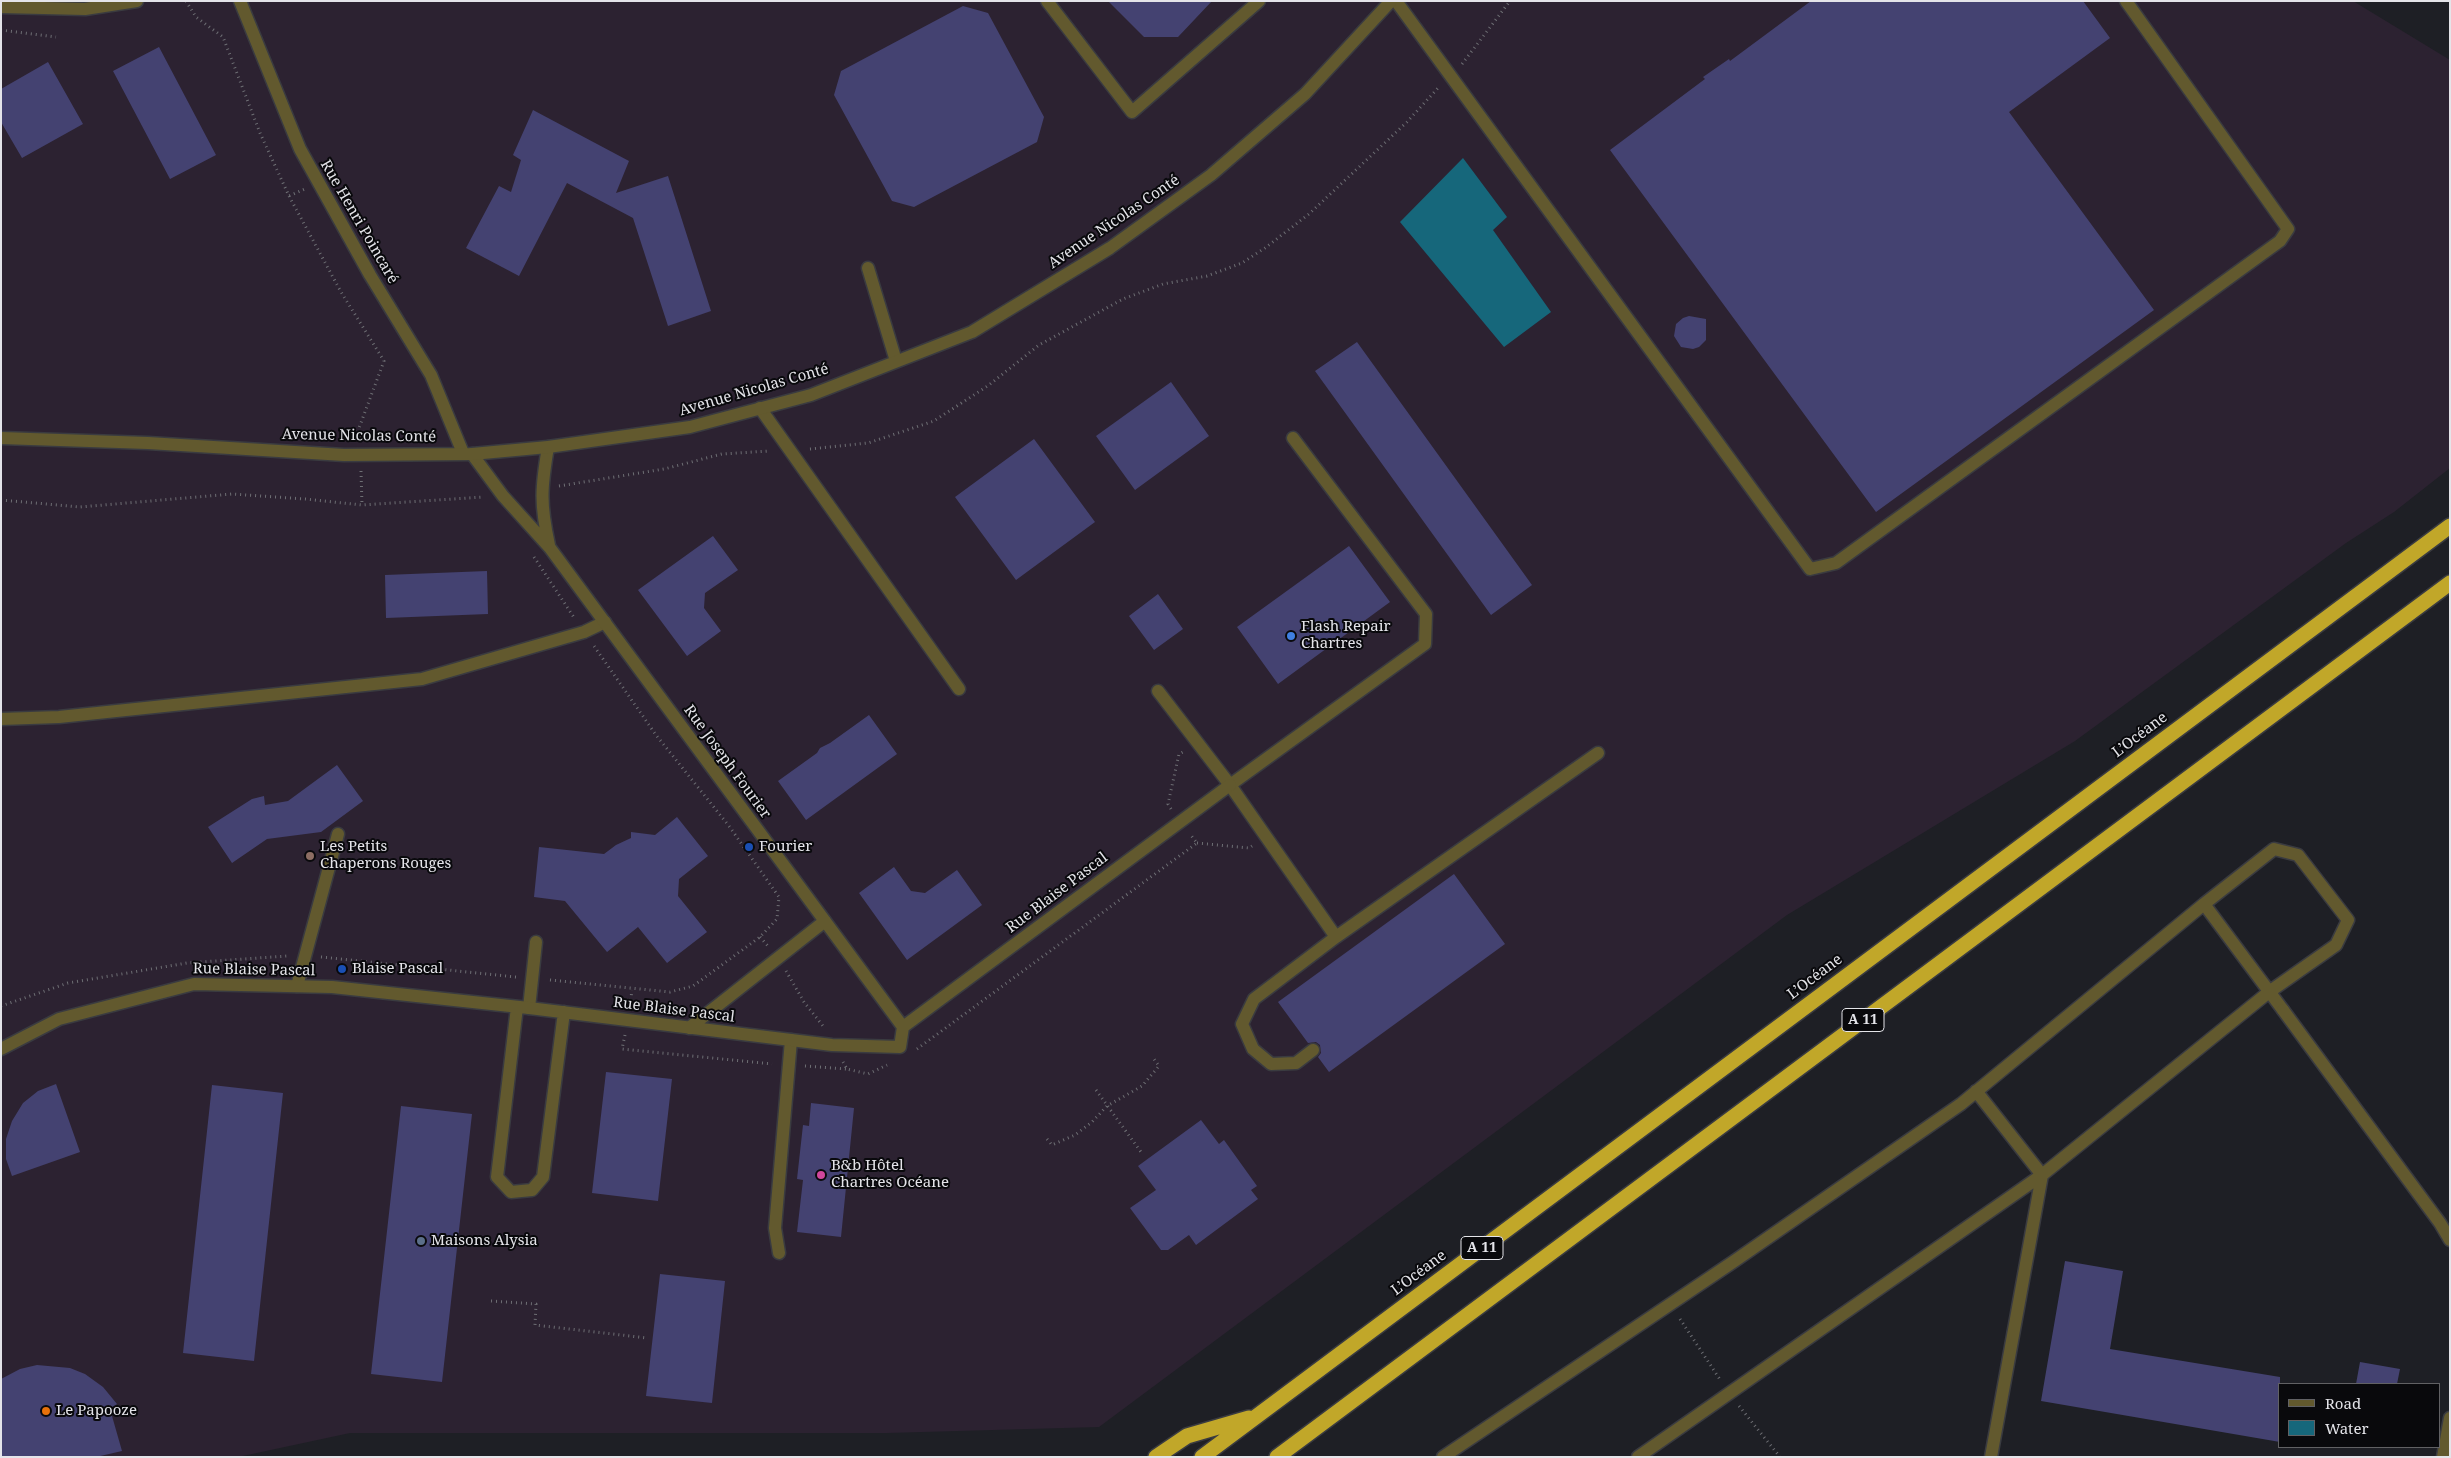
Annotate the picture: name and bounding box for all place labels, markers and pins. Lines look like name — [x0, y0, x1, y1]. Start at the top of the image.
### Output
place label: Flash Repair Chartres — [1301, 618, 1391, 653]
marker: Flash Repair Chartres — [1285, 630, 1297, 642]
place label: Les Petits Chaperons Rouges — [320, 838, 451, 873]
place label: Fourier — [759, 838, 812, 856]
marker: Fourier — [743, 841, 755, 853]
marker: Les Petits Chaperons Rouges — [304, 850, 316, 862]
place label: Blaise Pascal — [352, 960, 443, 978]
marker: Blaise Pascal — [336, 963, 348, 975]
place label: B&b Hôtel Chartres Océane — [831, 1157, 949, 1192]
marker: B&b Hôtel Chartres Océane — [815, 1169, 827, 1181]
place label: Maisons Alysia — [431, 1232, 538, 1250]
marker: Maisons Alysia — [415, 1235, 427, 1247]
place label: Le Papooze — [56, 1402, 137, 1420]
marker: Le Papooze — [40, 1405, 52, 1417]

